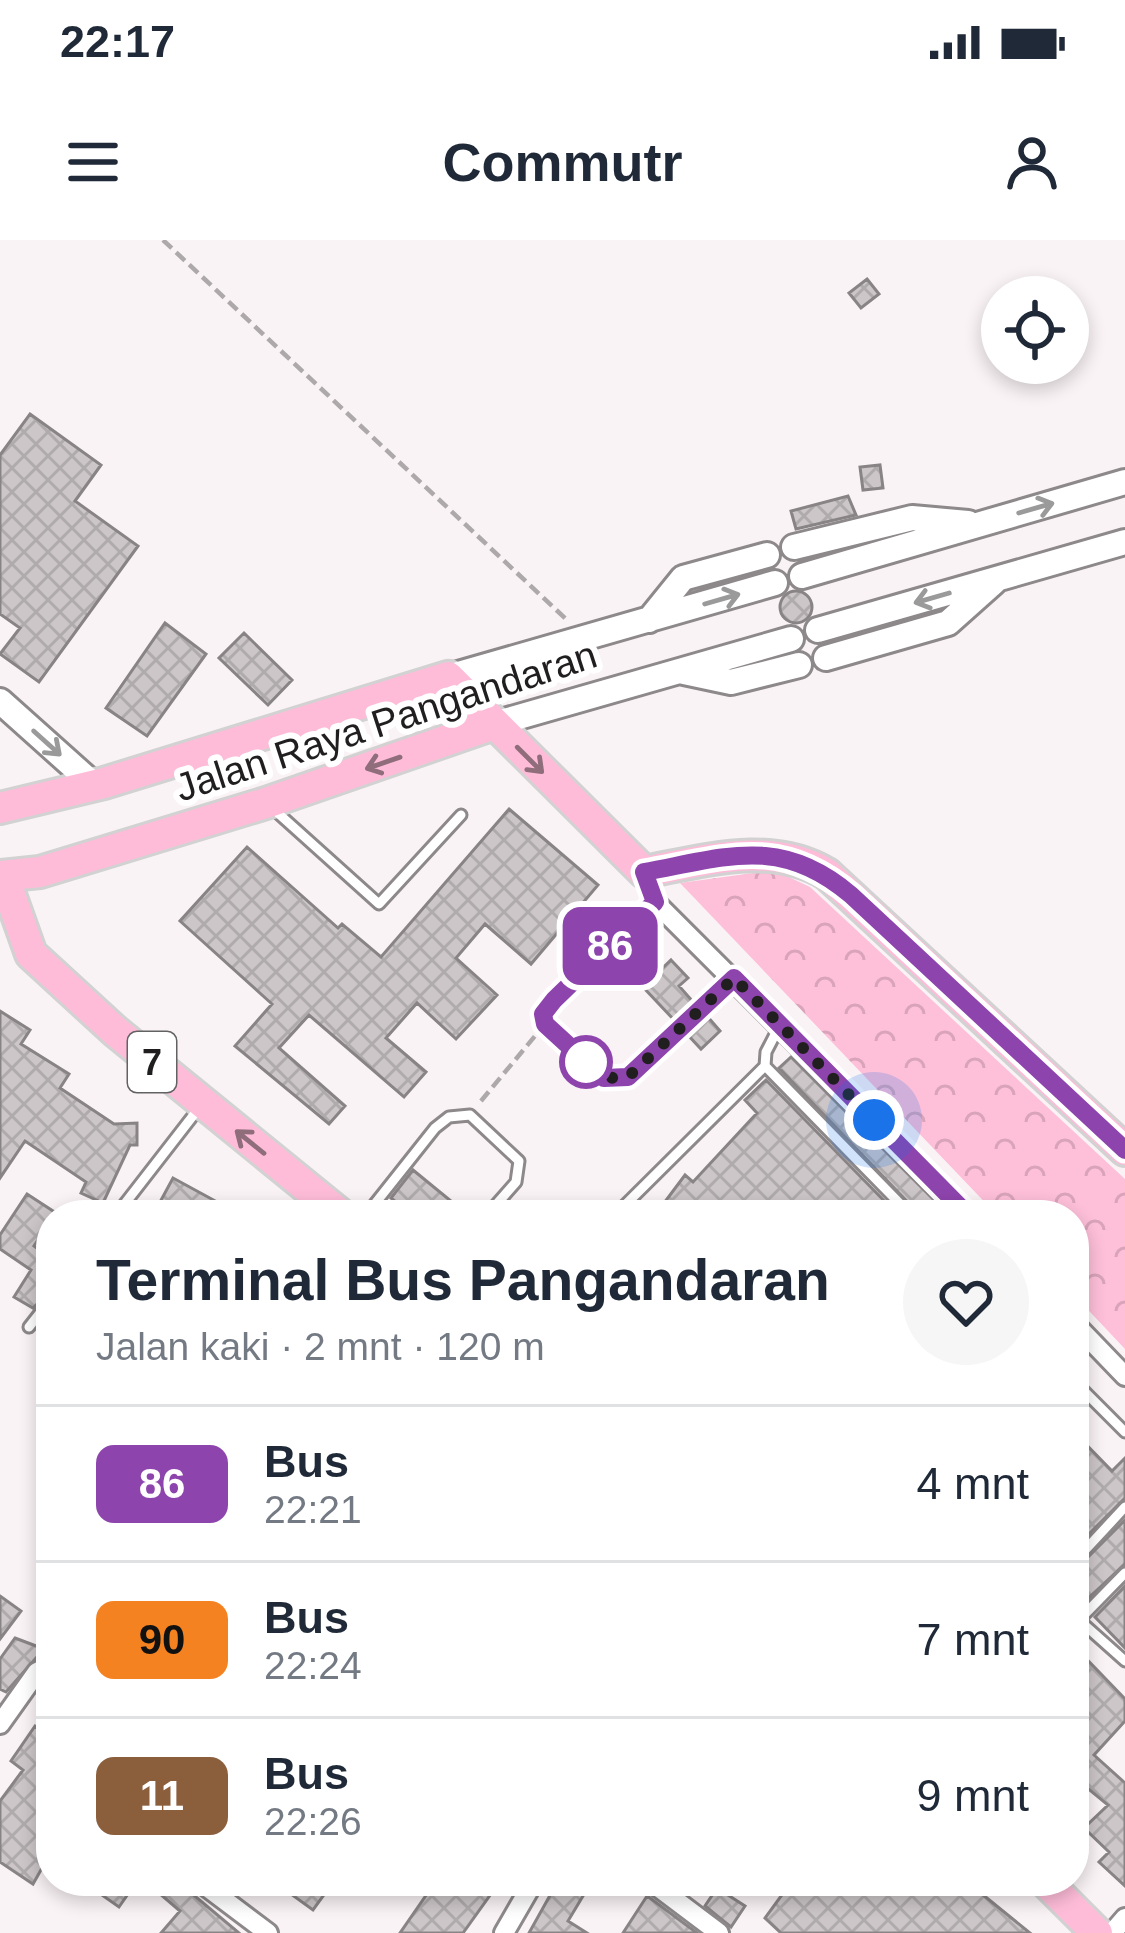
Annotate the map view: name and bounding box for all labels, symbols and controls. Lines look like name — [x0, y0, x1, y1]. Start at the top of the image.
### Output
text: 22:17 — [60, 16, 175, 67]
icon: menu — [60, 129, 126, 195]
icon: person — [999, 129, 1065, 195]
text: Commutr — [443, 132, 683, 192]
map controls — [981, 276, 1089, 384]
button: locate — [981, 276, 1089, 384]
one-way arrow — [1016, 495, 1054, 517]
one-way arrow — [702, 587, 740, 609]
one-way arrow — [914, 588, 952, 610]
street label: Jalan Raya Pangandaran — [170, 633, 602, 809]
one-way arrow — [31, 729, 61, 756]
one-way arrow — [515, 746, 544, 774]
one-way arrow — [365, 753, 403, 775]
line badge: 86 — [556, 907, 664, 985]
text: 86 — [587, 922, 633, 969]
road number: 7 — [128, 1032, 176, 1092]
unlabelled marker — [561, 1037, 611, 1087]
your location — [844, 1090, 904, 1150]
one-way arrow — [234, 1129, 266, 1156]
button: heart — [903, 1239, 1029, 1365]
text: Terminal Bus Pangandaran — [96, 1248, 830, 1312]
text: Jalan kaki · 2 mnt · 120 m — [96, 1325, 545, 1368]
text: Bus — [264, 1436, 349, 1487]
text: 4 mnt — [916, 1458, 1029, 1509]
text: 86 — [139, 1460, 185, 1507]
text: 22:21 — [264, 1488, 362, 1531]
text: Bus — [264, 1592, 349, 1643]
text: 7 mnt — [916, 1614, 1029, 1665]
text: 90 — [139, 1616, 185, 1663]
text: 22:24 — [264, 1644, 362, 1687]
text: Bus — [264, 1748, 349, 1799]
text: 9 mnt — [916, 1770, 1029, 1821]
text: 11 — [140, 1772, 184, 1819]
text: 22:26 — [264, 1800, 362, 1843]

